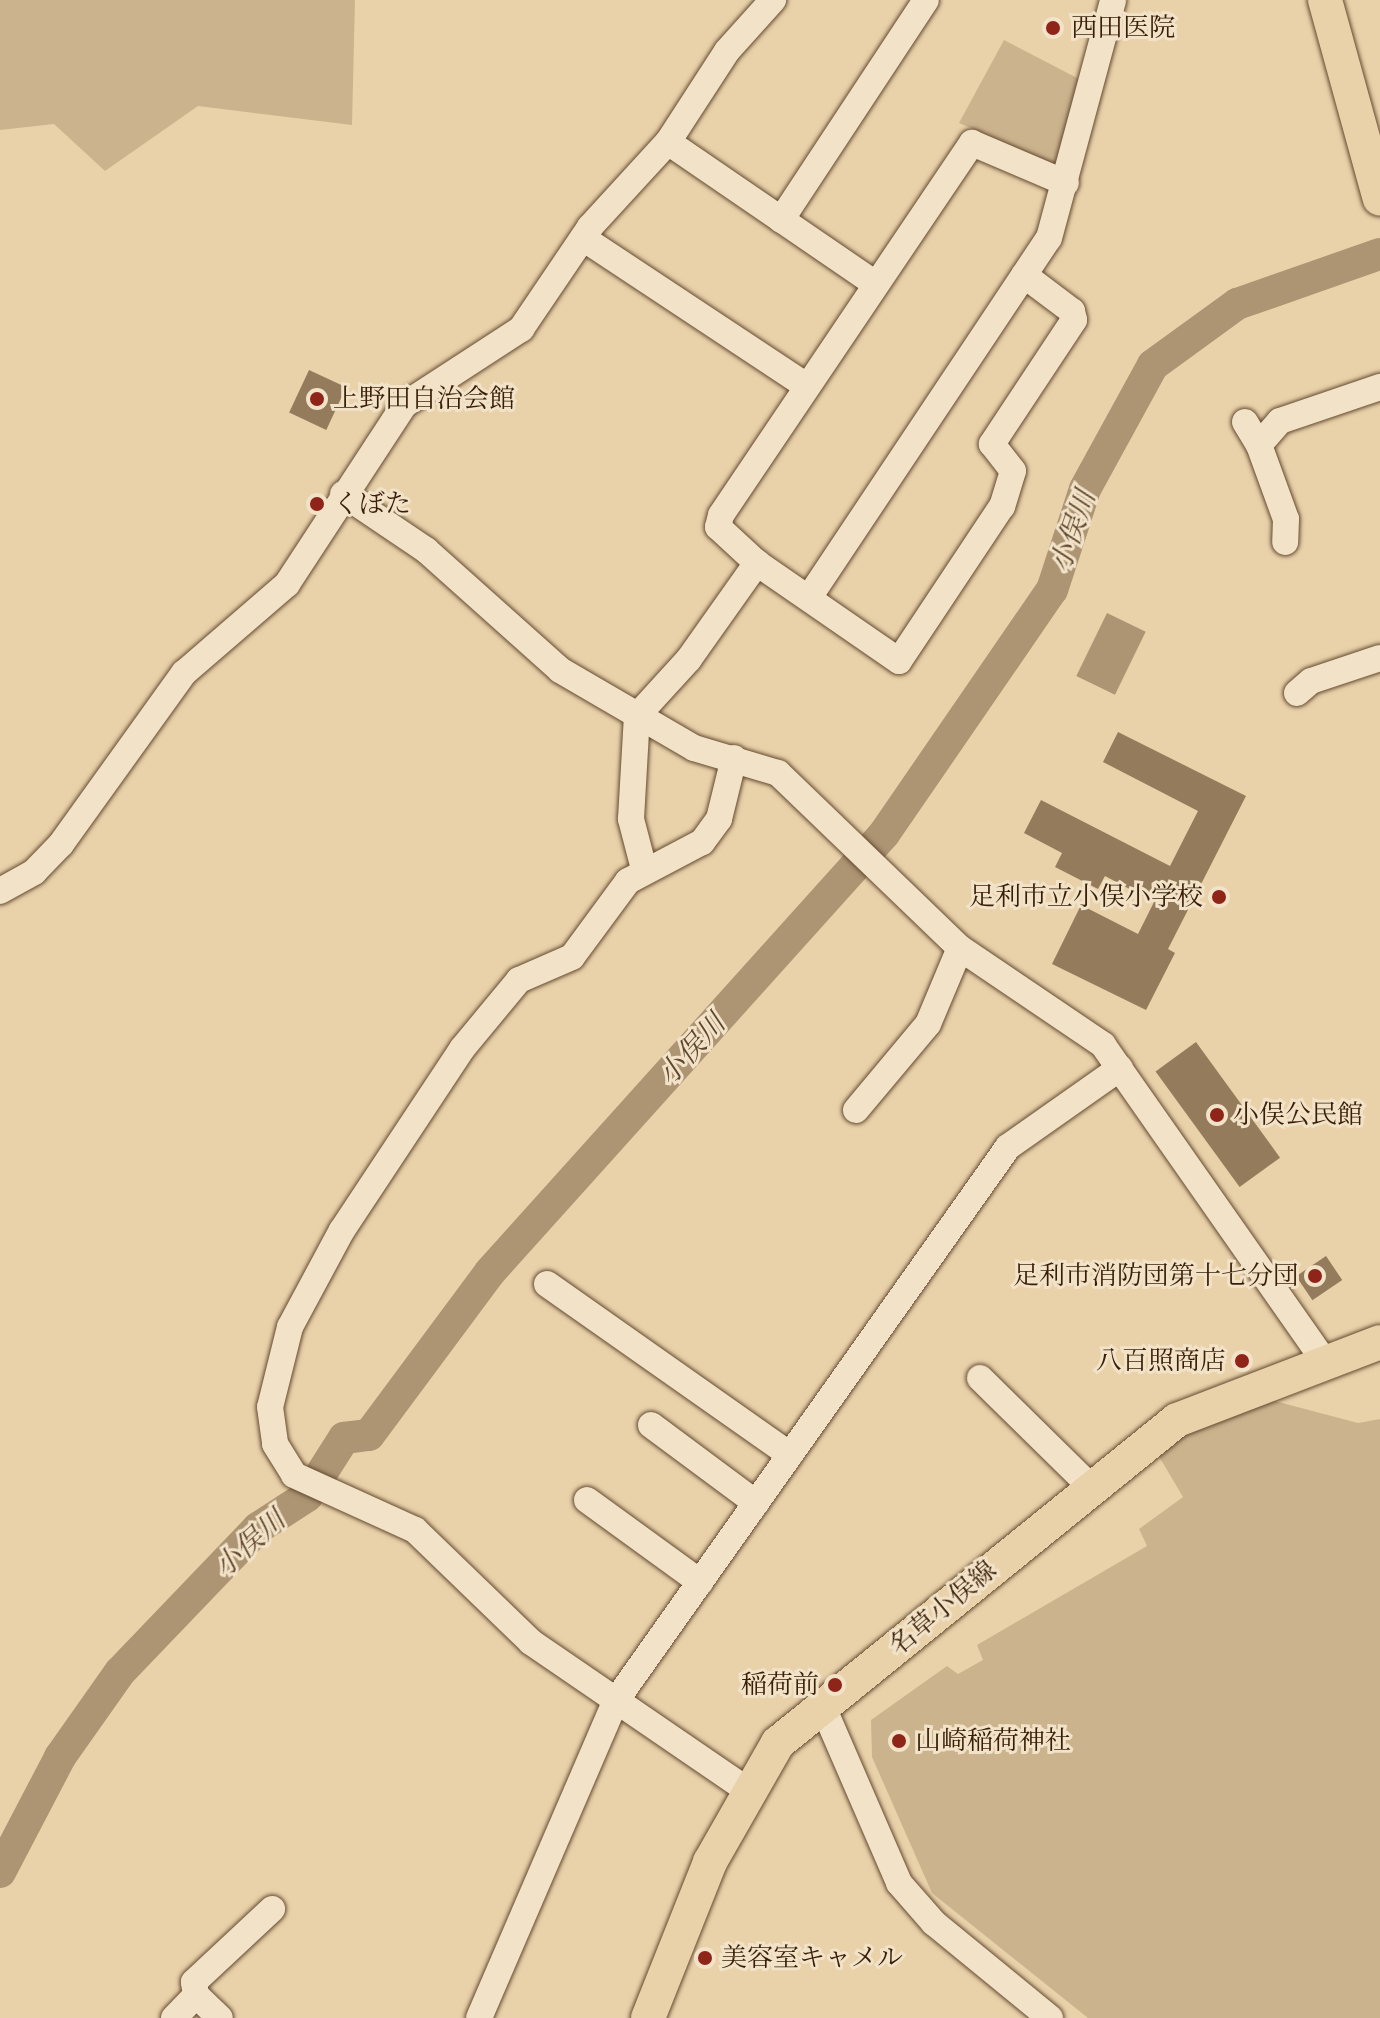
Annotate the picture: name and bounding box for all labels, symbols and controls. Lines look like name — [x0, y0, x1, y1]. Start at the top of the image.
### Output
place label: 西田医院 — [1071, 12, 1175, 44]
marker: 西田医院 — [1042, 17, 1064, 39]
place label: 上野田自治会館 — [333, 383, 515, 415]
marker: 上野田自治会館 — [308, 390, 326, 408]
water label: 小俣川 — [1042, 486, 1102, 576]
place label: くぼた — [333, 488, 411, 520]
marker: くぼた — [308, 495, 326, 513]
place label: 足利市立小俣小学校 — [969, 881, 1203, 913]
marker: 足利市立小俣小学校 — [1210, 888, 1228, 906]
water label: 小俣川 — [650, 1007, 732, 1091]
place label: 小俣公民館 — [1233, 1099, 1363, 1131]
marker: 小俣公民館 — [1208, 1106, 1226, 1124]
place label: 足利市消防団第十七分団 — [1013, 1260, 1299, 1292]
marker: 足利市消防団第十七分団 — [1306, 1267, 1324, 1285]
place label: 八百照商店 — [1096, 1345, 1226, 1377]
marker: 八百照商店 — [1233, 1352, 1251, 1370]
water label: 小俣川 — [207, 1502, 291, 1584]
street label: 名草小俣線 — [883, 1554, 1003, 1662]
place label: 稲荷前 — [741, 1669, 819, 1701]
marker: 稲荷前 — [826, 1676, 844, 1694]
place label: 山崎稲荷神社 — [915, 1725, 1071, 1757]
marker: 山崎稲荷神社 — [890, 1732, 908, 1750]
place label: 美容室キャメル — [721, 1942, 903, 1974]
marker: 美容室キャメル — [696, 1949, 714, 1967]

